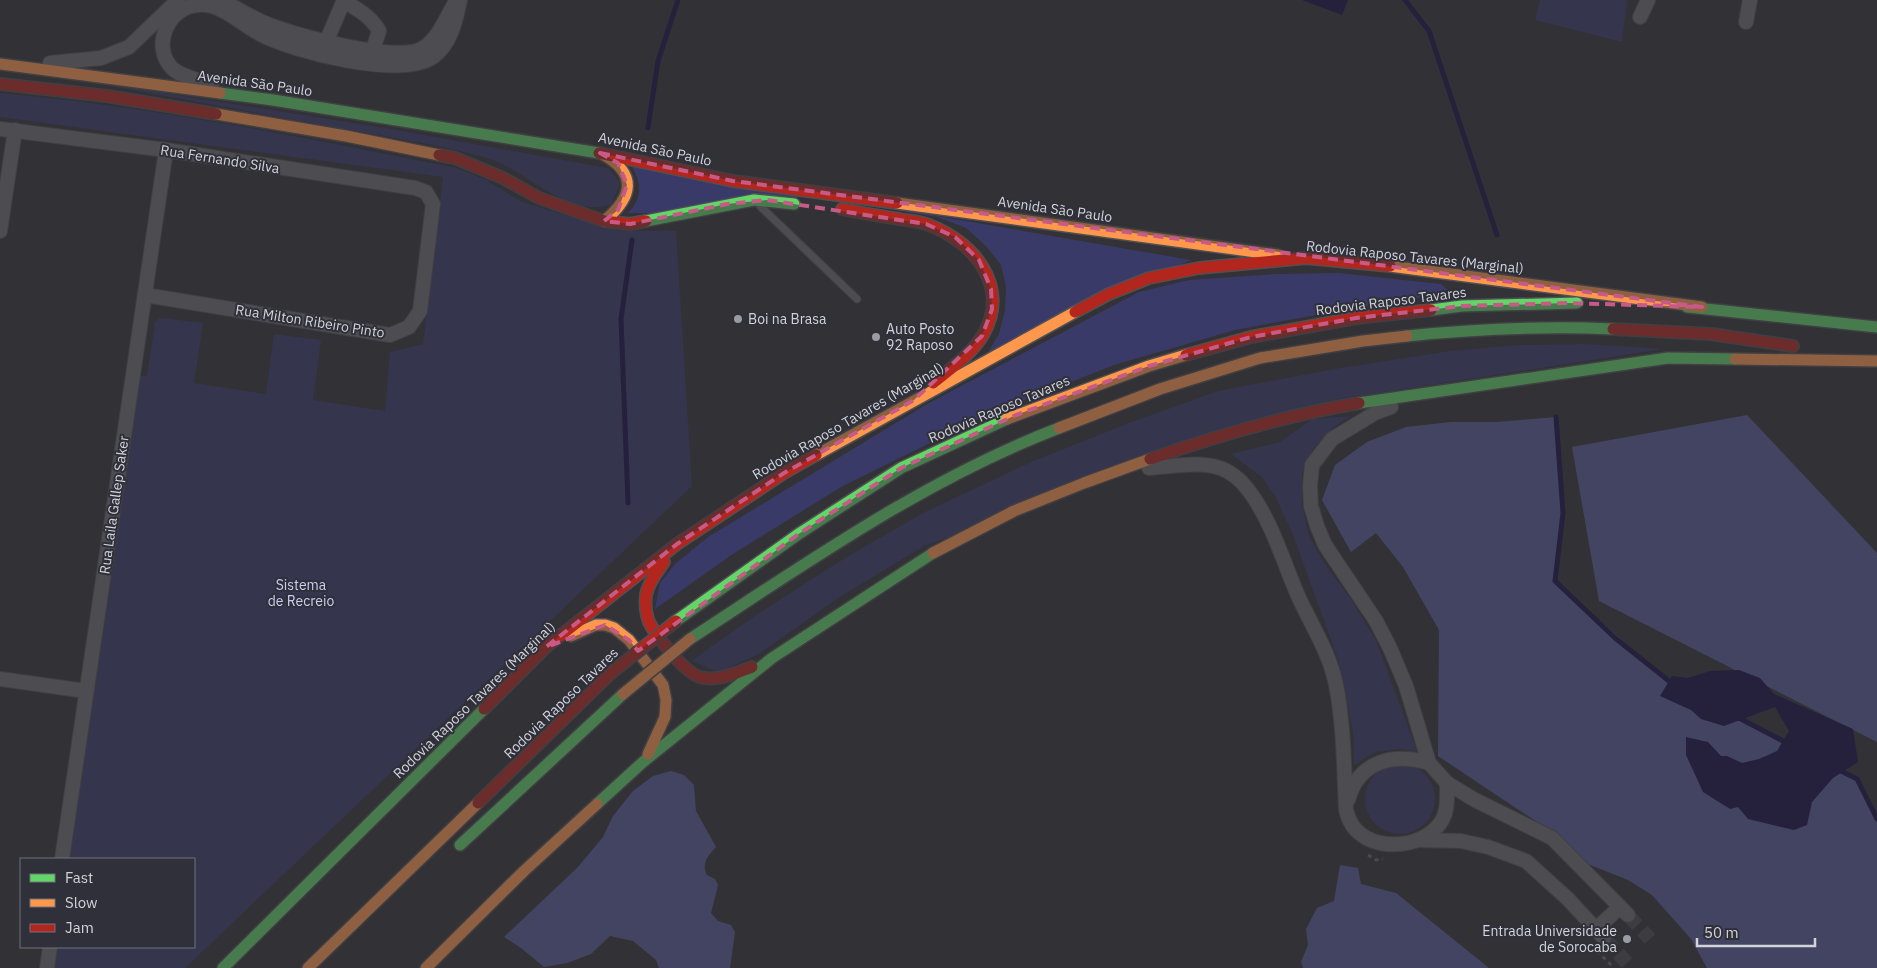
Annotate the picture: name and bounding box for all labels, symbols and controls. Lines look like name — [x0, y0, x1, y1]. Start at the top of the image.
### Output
street label: Avenida São Paulo — [196, 66, 314, 100]
street label: Avenida São Paulo — [597, 128, 714, 170]
street label: Rua Fernando Silva — [159, 141, 281, 177]
street label: Avenida São Paulo — [996, 192, 1114, 226]
street label: Rodovia Raposo Tavares (Marginal) — [1305, 237, 1525, 277]
street label: Rodovia Raposo Tavares — [1314, 283, 1468, 319]
street label: Rua Milton Ribeiro Pinto — [234, 300, 386, 342]
place label: Boi na Brasa — [748, 310, 827, 328]
marker: Boi na Brasa — [732, 313, 744, 325]
place label: Auto Posto 92 Raposo — [886, 320, 955, 354]
marker: Auto Posto 92 Raposo — [870, 331, 882, 343]
street label: Rodovia Raposo Tavares (Marginal) — [749, 359, 947, 483]
street label: Rodovia Raposo Tavares — [926, 371, 1073, 447]
street label: Rua Laila Gallep Saker — [95, 435, 133, 575]
park label: Sistema de Recreio — [268, 576, 334, 610]
street label: Rodovia Raposo Tavares (Marginal) — [389, 618, 559, 782]
street label: Rodovia Raposo Tavares — [500, 644, 622, 762]
legend — [20, 858, 195, 948]
text: Fast — [65, 868, 93, 887]
text: Slow — [65, 893, 98, 912]
scale bar — [1697, 916, 1814, 948]
text: Jam — [65, 918, 94, 937]
place label: Entrada Universidade de Sorocaba — [1482, 922, 1618, 956]
text: 50 m — [1704, 923, 1739, 942]
marker: Entrada Universidade de Sorocaba — [1621, 933, 1633, 945]

